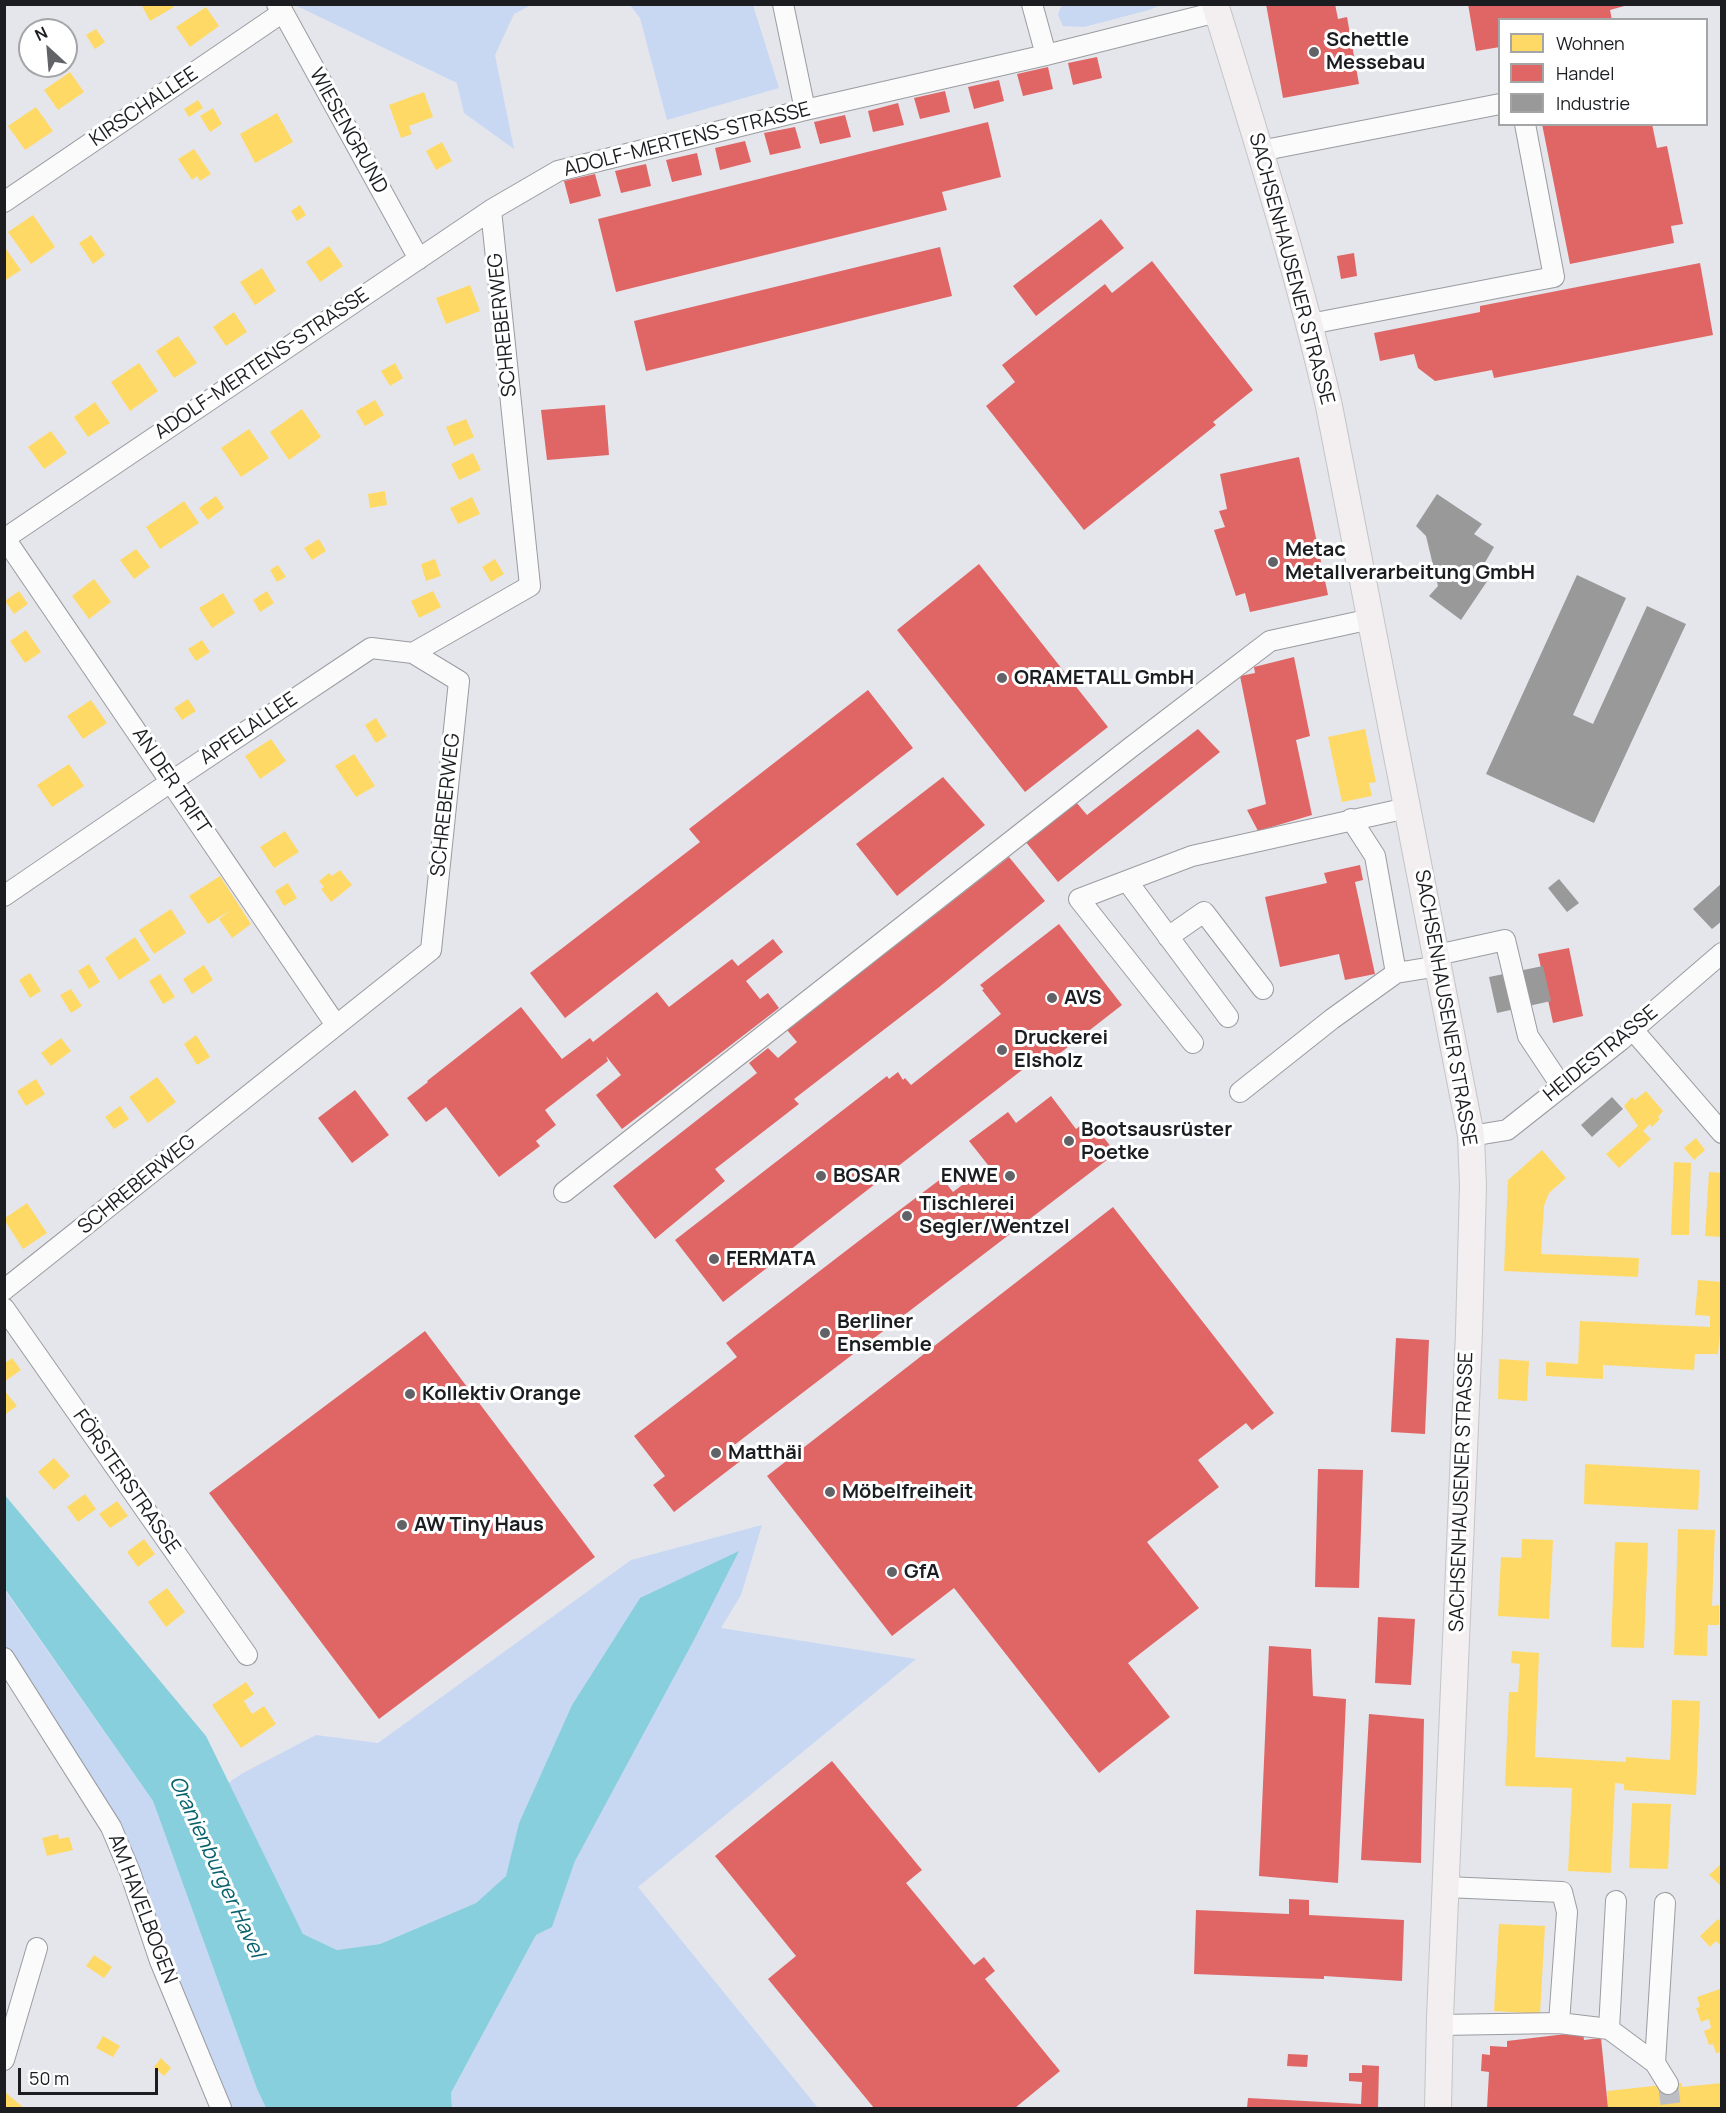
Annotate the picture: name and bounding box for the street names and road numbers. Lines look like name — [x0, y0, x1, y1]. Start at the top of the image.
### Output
street label: KIRSCHALLEE — [85, 62, 203, 152]
street label: WIESENGRUND — [304, 64, 392, 198]
street label: ADOLF-MERTENS-STRASSE — [561, 98, 813, 182]
street label: SACHSENHAUSENER STRASSE — [1243, 130, 1339, 408]
street label: SCHREBERWEG — [484, 252, 522, 398]
street label: ADOLF-MERTENS-STRASSE — [150, 283, 374, 445]
street label: APFELALLEE — [196, 688, 302, 770]
street label: AN DER TRIFT — [127, 723, 215, 839]
street label: SCHREBERWEG — [427, 732, 465, 878]
street label: SACHSENHAUSENER STRASSE — [1409, 868, 1481, 1148]
street label: HEIDESTRASSE — [1539, 1001, 1663, 1107]
street label: SCHREBERWEG — [73, 1130, 201, 1240]
street label: SACHSENHAUSENER STRASSE — [1445, 1351, 1479, 1633]
street label: FÖRSTERSTRASSE — [67, 1405, 185, 1559]
street label: AM HAVELBOGEN — [102, 1831, 182, 1987]

